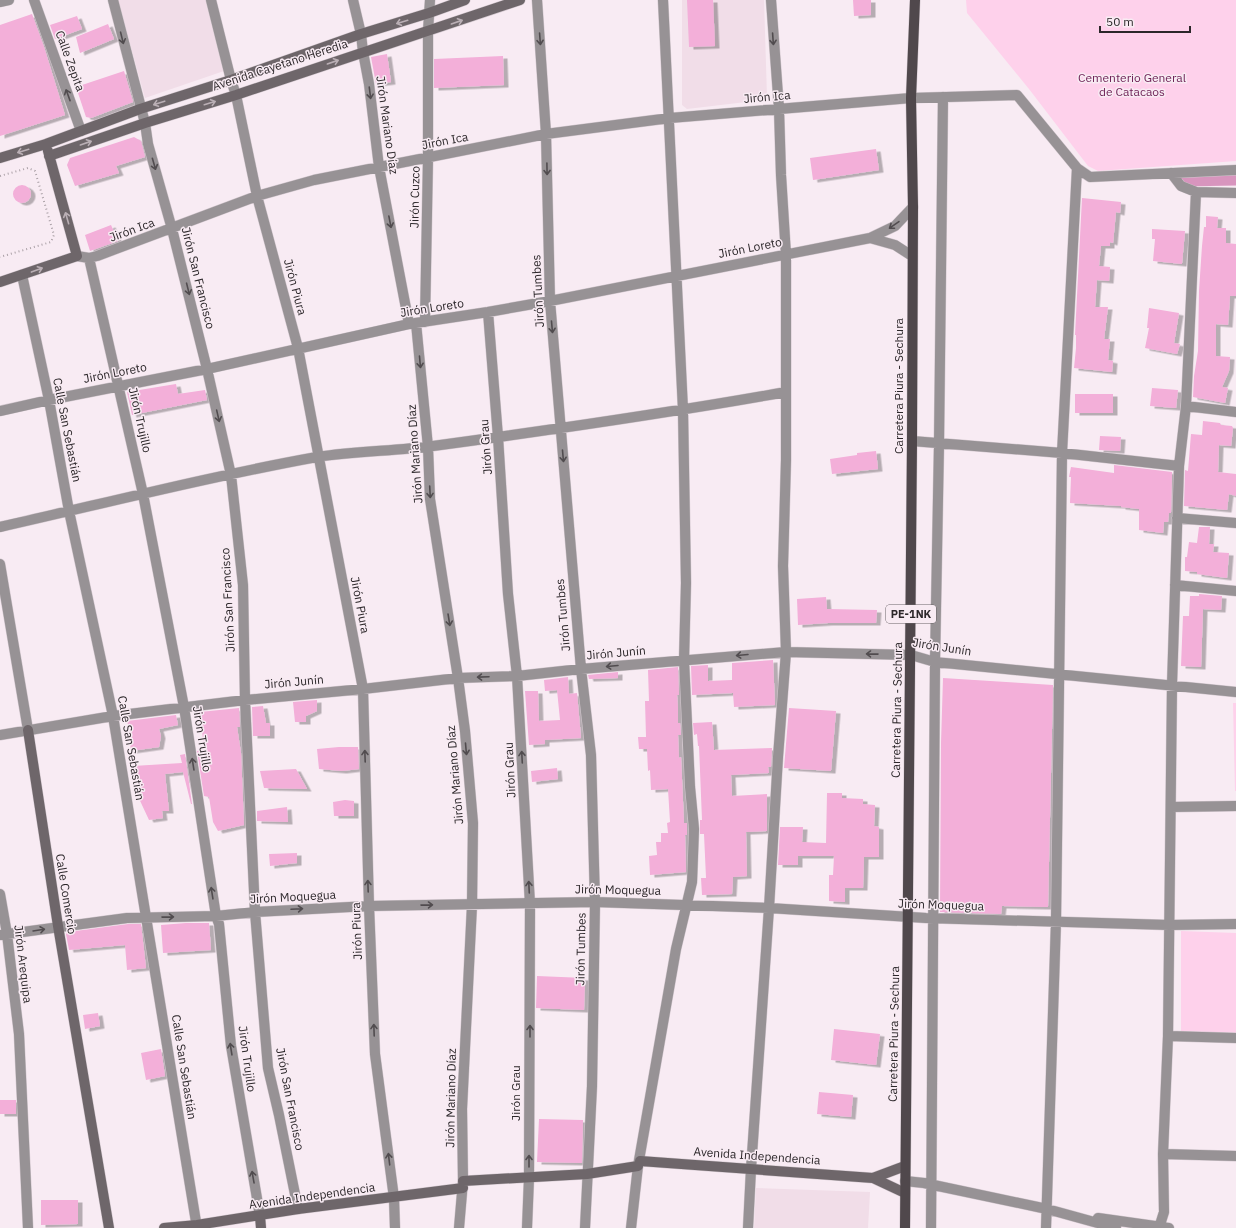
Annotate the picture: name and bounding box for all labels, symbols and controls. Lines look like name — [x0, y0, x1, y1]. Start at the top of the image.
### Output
scale bar — [1100, 8, 1190, 34]
text: 50 m — [1106, 14, 1134, 29]
one-way arrow — [450, 17, 462, 25]
one-way arrow — [395, 19, 408, 26]
street label: Calle Zepita — [53, 28, 89, 94]
one-way arrow — [119, 31, 126, 44]
one-way arrow — [536, 32, 543, 45]
one-way arrow — [770, 32, 777, 45]
street label: Avenida Cayetano Heredia — [210, 35, 350, 94]
one-way arrow — [327, 57, 339, 65]
park label: Cementerio General de Catacaos — [1078, 70, 1186, 99]
street label: Jirón Mariano Díaz — [373, 75, 402, 176]
one-way arrow — [366, 86, 374, 99]
street label: Jirón Ica — [743, 87, 792, 106]
one-way arrow — [64, 88, 71, 101]
one-way arrow — [203, 98, 215, 106]
one-way arrow — [153, 100, 166, 107]
street label: Jirón Ica — [420, 129, 470, 152]
one-way arrow — [80, 139, 93, 146]
one-way arrow — [17, 148, 30, 155]
one-way arrow — [151, 157, 158, 170]
one-way arrow — [543, 162, 551, 175]
street label: Jirón Cuzco — [406, 165, 423, 228]
one-way arrow — [62, 212, 70, 225]
street label: Jirón Ica — [107, 214, 157, 245]
one-way arrow — [386, 215, 394, 228]
one-way arrow — [888, 221, 899, 229]
street label: Jirón San Francisco — [179, 225, 218, 331]
street label: Jirón Loreto — [717, 234, 783, 261]
street label: Jirón Tumbes — [528, 254, 547, 328]
street label: Jirón Piura — [281, 257, 310, 317]
one-way arrow — [31, 265, 43, 273]
one-way arrow — [184, 283, 192, 296]
street label: Jirón Loreto — [399, 295, 465, 320]
street label: Carretera Piura - Sechura — [891, 317, 906, 454]
one-way arrow — [549, 320, 556, 333]
one-way arrow — [416, 355, 424, 368]
street label: Jirón Loreto — [82, 359, 148, 386]
street label: Calle San Sebastián — [50, 376, 85, 483]
street label: Jirón Trujillo — [126, 386, 155, 454]
street label: Jirón Mariano Díaz — [404, 404, 425, 504]
one-way arrow — [215, 409, 222, 422]
street label: Jirón Grau — [476, 419, 495, 475]
one-way arrow — [559, 449, 566, 462]
one-way arrow — [426, 485, 434, 498]
street label: Jirón San Francisco — [217, 547, 238, 653]
street label: Jirón Piura — [348, 575, 373, 635]
street label: Jirón Tumbes — [552, 578, 573, 652]
road number: PE-1NK — [886, 605, 936, 623]
one-way arrow — [445, 613, 453, 626]
street label: Jirón Junín — [912, 634, 973, 659]
street label: Carretera Piura - Sechura — [888, 641, 905, 778]
street label: Jirón Junín — [586, 642, 646, 663]
one-way arrow — [866, 650, 879, 658]
one-way arrow — [736, 652, 749, 659]
one-way arrow — [606, 662, 619, 669]
street label: Jirón Junín — [264, 671, 324, 692]
one-way arrow — [477, 673, 490, 681]
street label: Calle San Sebastián — [115, 694, 148, 801]
street label: Jirón Trujillo — [190, 705, 215, 773]
street label: Jirón Mariano Díaz — [443, 725, 466, 825]
one-way arrow — [463, 742, 470, 755]
street label: Jirón Grau — [501, 742, 518, 798]
one-way arrow — [361, 750, 368, 763]
one-way arrow — [518, 751, 525, 764]
one-way arrow — [189, 758, 197, 771]
street label: Calle Comercio — [53, 853, 80, 935]
one-way arrow — [364, 880, 372, 893]
one-way arrow — [525, 881, 533, 894]
street label: Jirón Moquegua — [575, 881, 662, 898]
one-way arrow — [208, 887, 216, 900]
street label: Jirón Moquegua — [250, 887, 337, 906]
street label: Jirón Moquegua — [898, 896, 985, 914]
street label: Jirón Piura — [348, 901, 365, 960]
one-way arrow — [420, 901, 433, 909]
one-way arrow — [290, 906, 303, 913]
street label: Jirón Tumbes — [572, 912, 589, 986]
one-way arrow — [161, 913, 174, 921]
street label: Jirón Arequipa — [11, 924, 36, 1004]
one-way arrow — [32, 925, 45, 933]
street label: Carretera Piura - Sechura — [885, 965, 902, 1102]
street label: Calle San Sebastián — [169, 1013, 200, 1120]
one-way arrow — [370, 1024, 378, 1037]
street label: Jirón Trujillo — [235, 1025, 260, 1093]
one-way arrow — [526, 1025, 534, 1038]
one-way arrow — [227, 1043, 235, 1056]
street label: Jirón San Francisco — [273, 1046, 308, 1152]
street label: Jirón Mariano Díaz — [442, 1048, 459, 1148]
street label: Jirón Grau — [508, 1065, 523, 1121]
street label: Avenida Independencia — [693, 1144, 822, 1167]
one-way arrow — [385, 1153, 392, 1166]
one-way arrow — [525, 1155, 533, 1168]
one-way arrow — [249, 1171, 257, 1184]
street label: Avenida Independencia — [248, 1179, 377, 1212]

